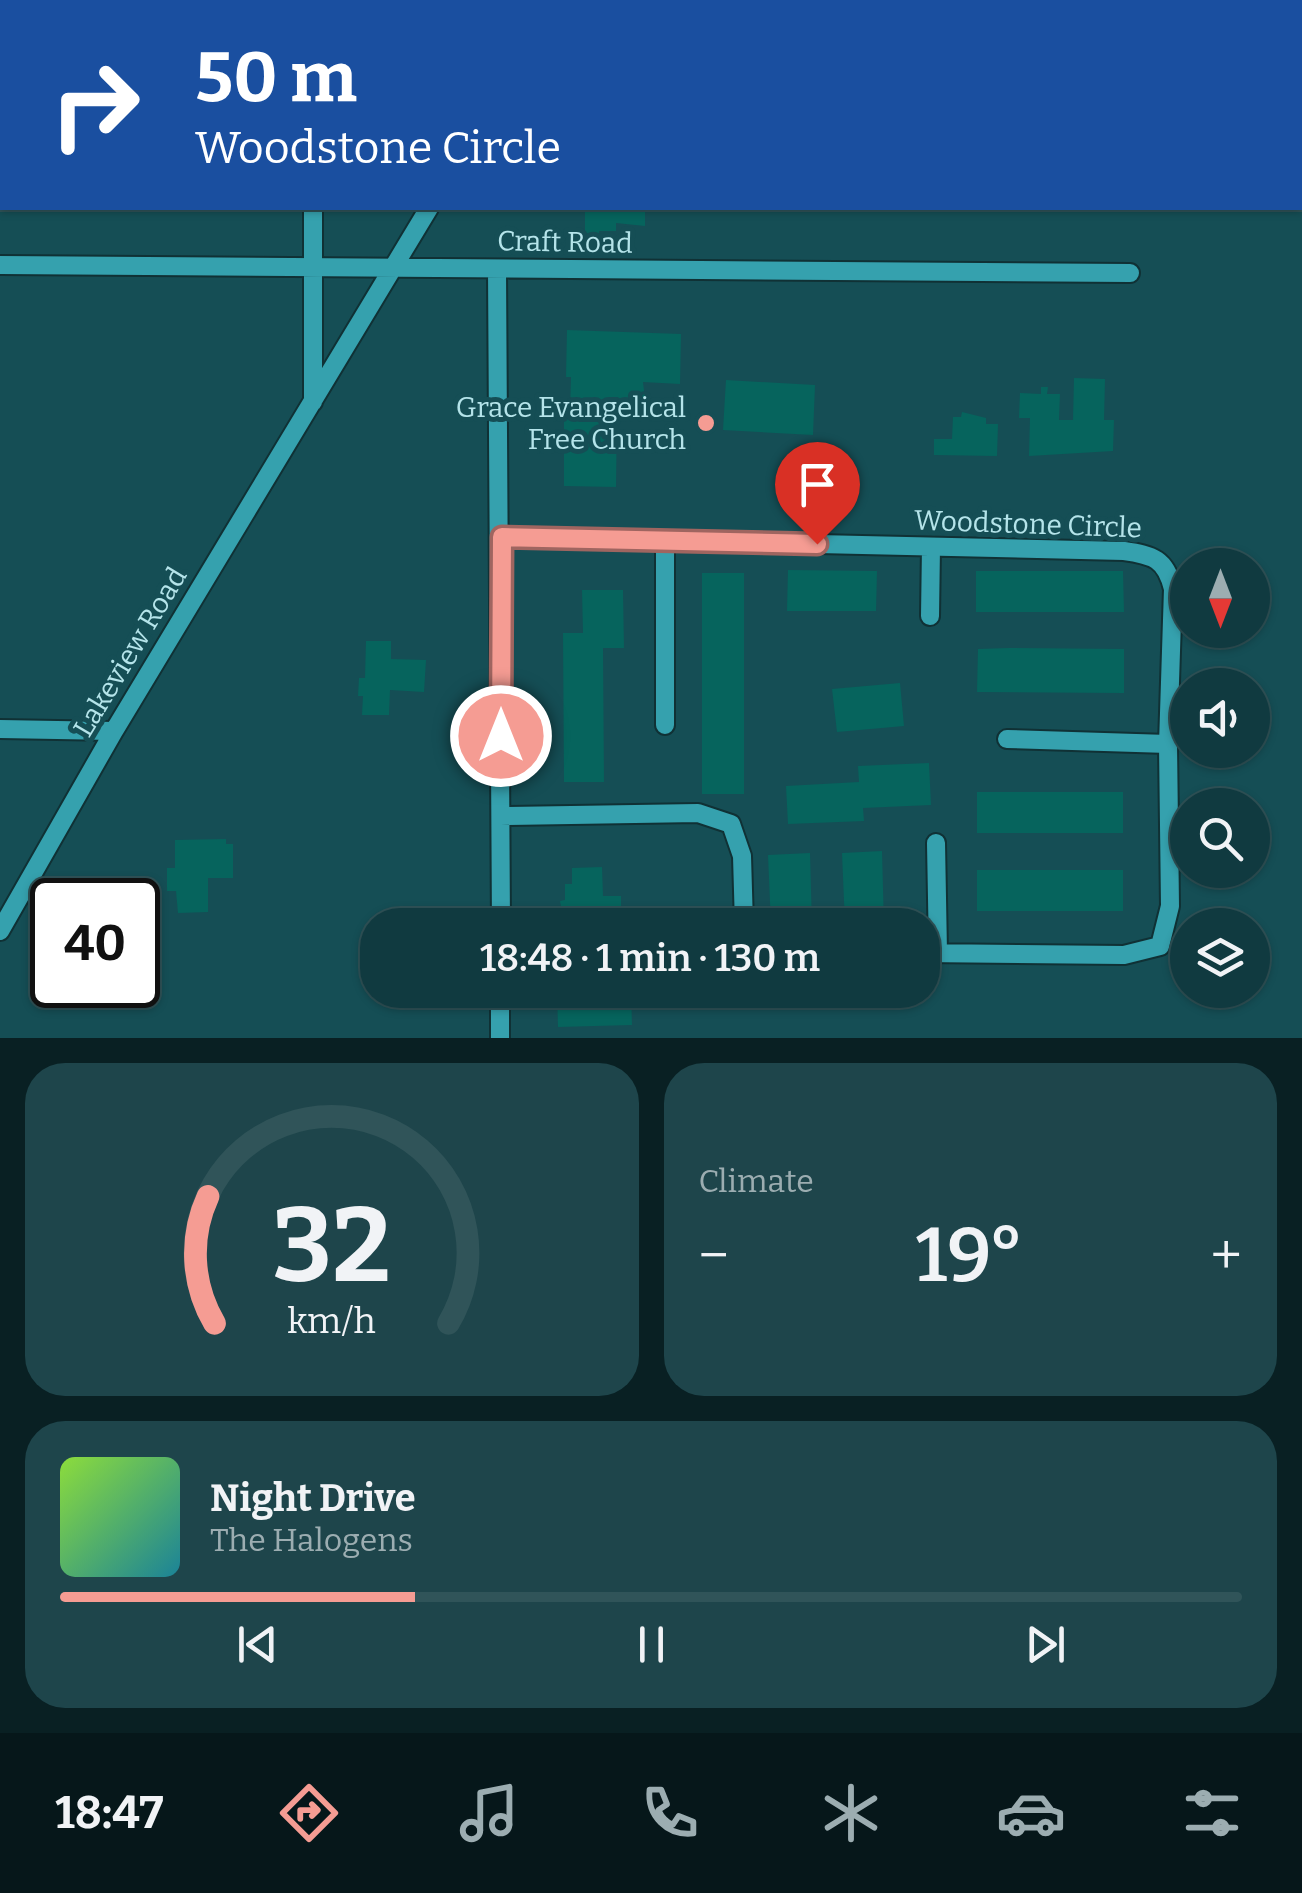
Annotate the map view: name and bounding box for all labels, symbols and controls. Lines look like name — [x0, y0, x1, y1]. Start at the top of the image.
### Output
text: 50 m — [195, 36, 357, 120]
icon: right — [30, 40, 160, 170]
text: Woodstone Circle — [195, 121, 561, 175]
street label: Craft Road — [497, 224, 633, 260]
place label: Grace Evangelical Free Church — [456, 391, 686, 456]
marker: Grace Evangelical Free Church — [695, 412, 717, 434]
pin — [775, 442, 860, 545]
icon: arrive — [790, 457, 845, 512]
street label: Woodstone Circle — [914, 504, 1142, 544]
north arrow — [1170, 548, 1270, 648]
map controls — [1170, 548, 1270, 1008]
street label: Lakeview Road — [67, 561, 193, 743]
button: sound — [1170, 668, 1270, 768]
position arrow — [449, 684, 553, 788]
button: search — [1170, 788, 1270, 888]
speed limit sign: 40 — [30, 878, 160, 1008]
button: layers — [1170, 908, 1270, 1008]
text: 18:48 · 1 min · 130 m — [480, 935, 820, 981]
text: Climate — [699, 1162, 814, 1200]
text: 32 — [273, 1184, 391, 1309]
text: 19° — [916, 1211, 1024, 1301]
text: − — [699, 1223, 729, 1289]
text: + — [1211, 1223, 1242, 1289]
text: km/h — [288, 1300, 376, 1342]
text: Night Drive — [210, 1475, 416, 1521]
text: The Halogens — [210, 1521, 413, 1559]
icon: previous — [230, 1617, 285, 1672]
icon: pause — [624, 1617, 679, 1672]
icon: next — [1018, 1617, 1073, 1672]
icon: directions — [274, 1778, 344, 1848]
icon: music — [454, 1778, 524, 1848]
icon: phone — [635, 1778, 705, 1848]
icon: climate — [816, 1778, 886, 1848]
icon: car — [996, 1778, 1066, 1848]
icon: filters — [1177, 1778, 1247, 1848]
text: 18:47 — [55, 1786, 163, 1840]

